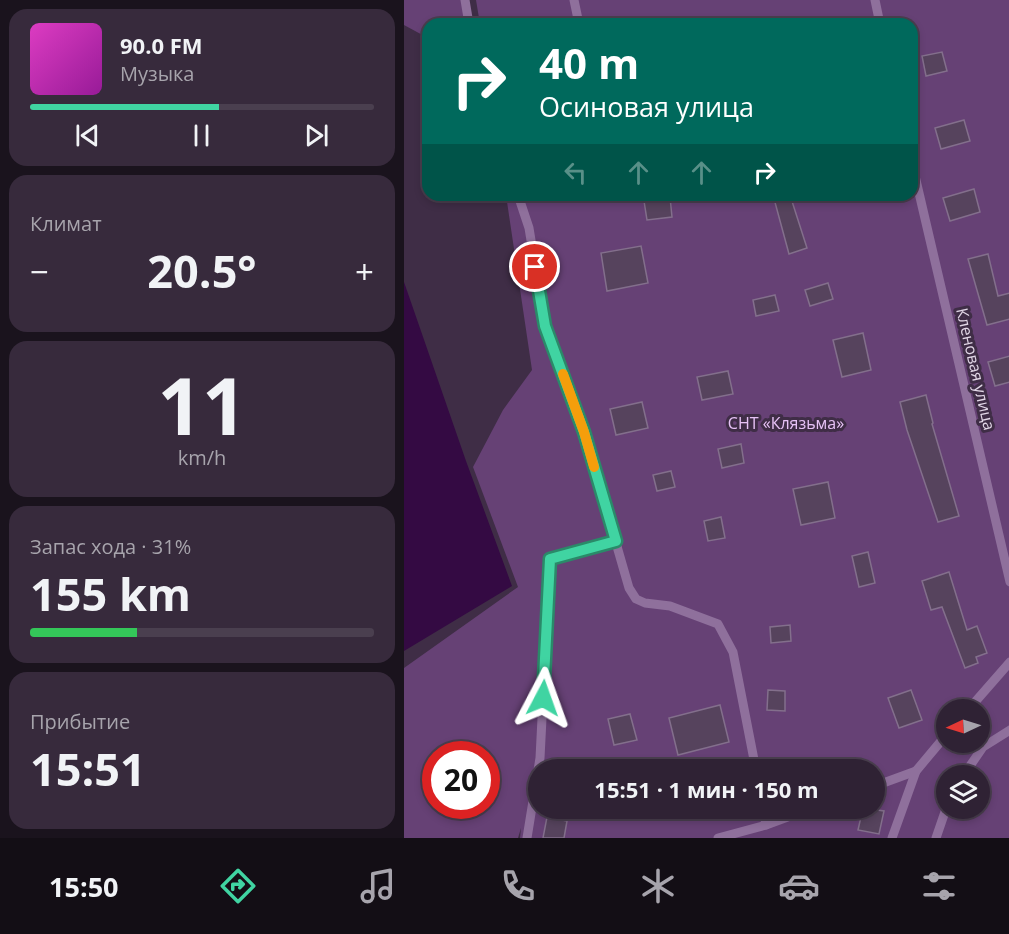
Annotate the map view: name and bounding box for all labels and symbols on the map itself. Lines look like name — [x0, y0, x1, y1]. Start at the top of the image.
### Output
pin — [509, 241, 560, 292]
street label: Кленовая улица — [951, 306, 1001, 432]
park label: СНТ «Клязьма» — [728, 412, 844, 434]
position arrow — [511, 666, 575, 730]
north arrow — [936, 699, 990, 753]
speed limit sign: 20 — [422, 741, 500, 819]

